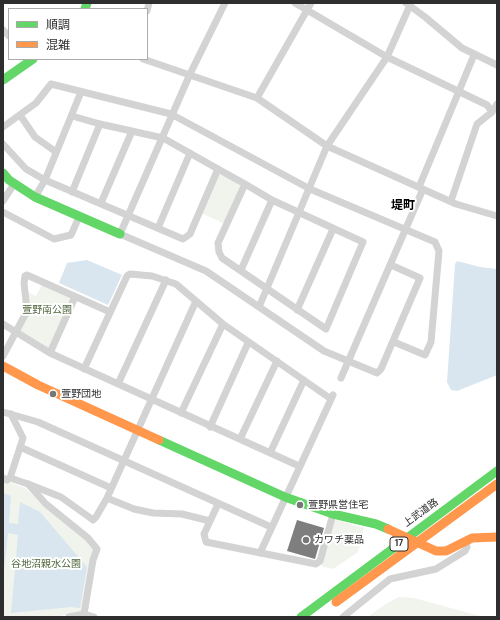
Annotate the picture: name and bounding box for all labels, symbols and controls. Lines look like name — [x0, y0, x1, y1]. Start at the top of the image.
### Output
legend — [8, 8, 148, 60]
text: 順調 — [46, 17, 70, 33]
text: 混雑 — [46, 37, 70, 53]
district label: 堤町 — [391, 199, 415, 213]
park label: 萱野南公園 — [22, 304, 72, 316]
place label: 萱野団地 — [61, 388, 101, 400]
marker: 萱野団地 — [48, 389, 58, 399]
street label: 上武道路 — [401, 496, 441, 530]
place label: 萱野県営住宅 — [308, 499, 368, 511]
marker: 萱野県営住宅 — [295, 500, 305, 510]
place label: カワチ薬品 — [314, 534, 364, 546]
marker: カワチ薬品 — [301, 535, 311, 545]
road number: 17 — [390, 537, 408, 551]
park label: 谷地沼親水公園 — [11, 558, 81, 570]

